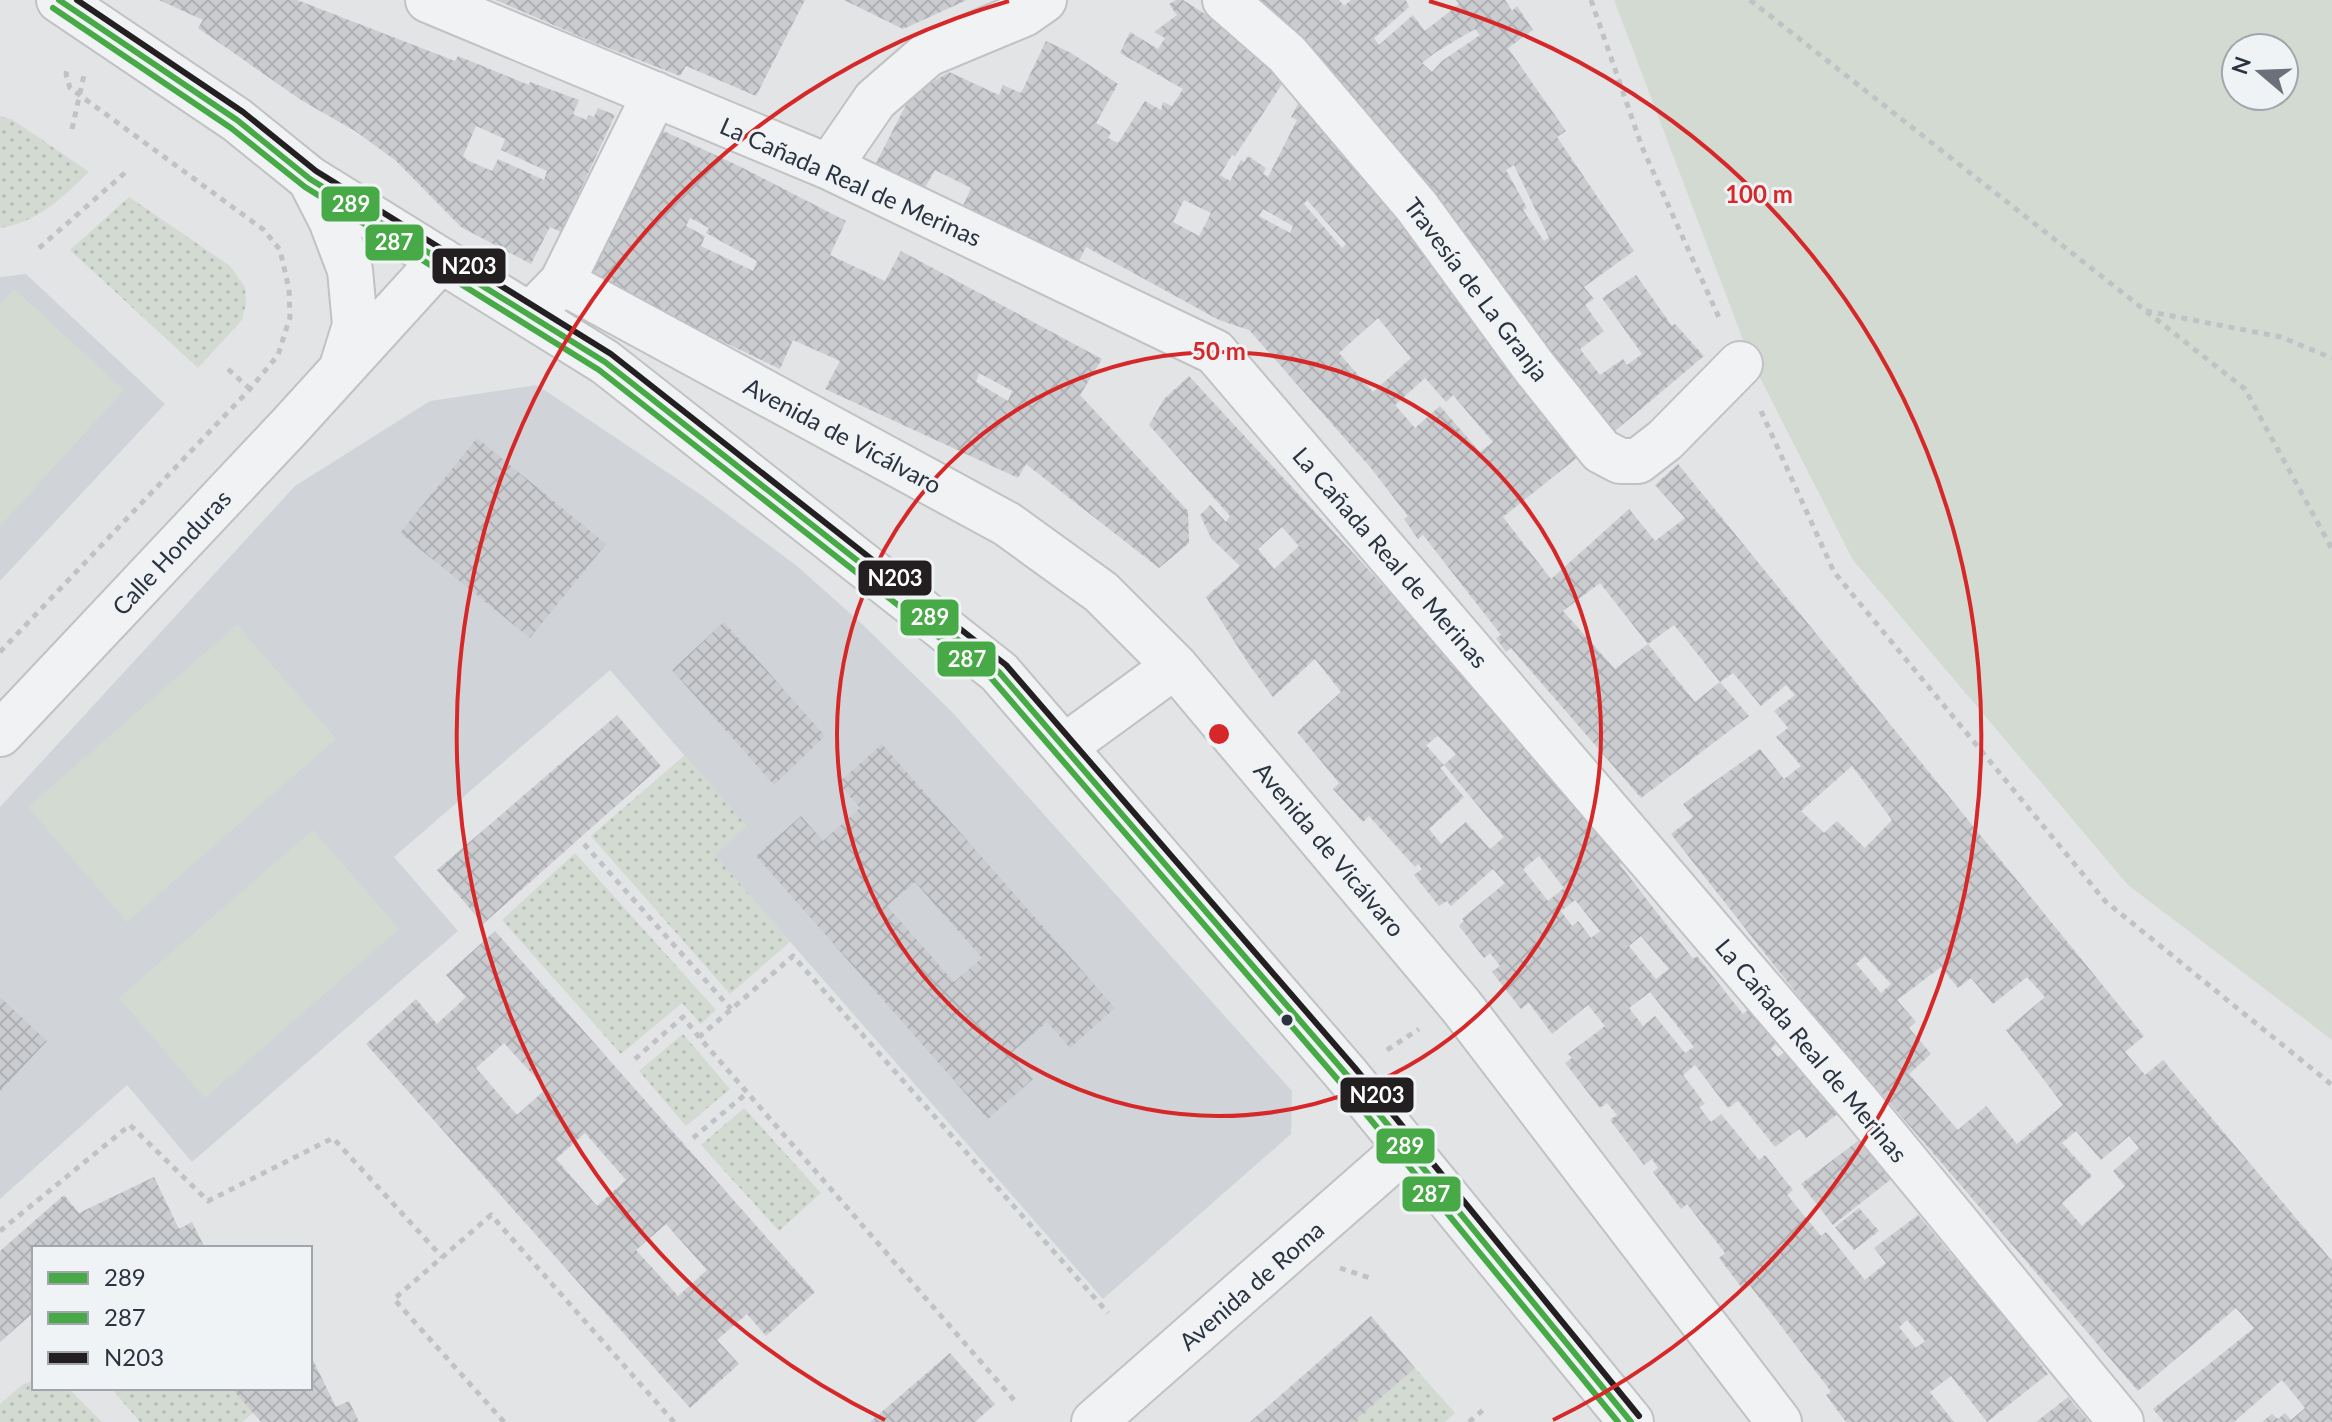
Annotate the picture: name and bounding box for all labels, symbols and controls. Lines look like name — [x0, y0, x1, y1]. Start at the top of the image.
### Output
north arrow — [2220, 32, 2300, 112]
text: N — [2225, 53, 2256, 78]
street label: La Cañada Real de Merinas — [716, 110, 986, 252]
text: 100 m — [1725, 179, 1793, 208]
line badge: 289 — [320, 185, 381, 223]
text: 289 — [332, 190, 370, 217]
street label: Travesía de La Granja — [1399, 192, 1555, 386]
line badge: 287 — [364, 223, 425, 262]
text: 287 — [375, 228, 413, 255]
line badge: N203 — [431, 247, 507, 285]
text: N203 — [441, 252, 497, 279]
text: 50 m — [1192, 336, 1246, 365]
street label: Avenida de Vicálvaro — [739, 371, 947, 499]
street label: La Cañada Real de Merinas — [1287, 441, 1495, 673]
street label: Calle Honduras — [106, 483, 236, 621]
line badge: N203 — [857, 559, 933, 597]
text: N203 — [867, 564, 923, 591]
line badge: 289 — [899, 598, 960, 637]
text: 289 — [911, 603, 949, 630]
line badge: 287 — [936, 640, 997, 678]
text: 287 — [948, 645, 986, 672]
centre of rings — [1205, 720, 1233, 748]
street label: Avenida de Vicálvaro — [1248, 756, 1412, 942]
street label: La Cañada Real de Merinas — [1710, 932, 1914, 1168]
unlabelled marker — [1279, 1012, 1295, 1028]
line badge: N203 — [1339, 1076, 1415, 1114]
text: N203 — [1349, 1081, 1405, 1108]
line badge: 289 — [1375, 1127, 1436, 1165]
text: 289 — [1386, 1132, 1424, 1159]
line badge: 287 — [1401, 1175, 1462, 1213]
text: 287 — [1412, 1180, 1450, 1207]
street label: Avenida de Roma — [1173, 1214, 1329, 1356]
legend — [32, 1246, 312, 1390]
text: 289 — [104, 1262, 146, 1291]
text: 287 — [104, 1302, 146, 1331]
text: N203 — [104, 1342, 164, 1371]

